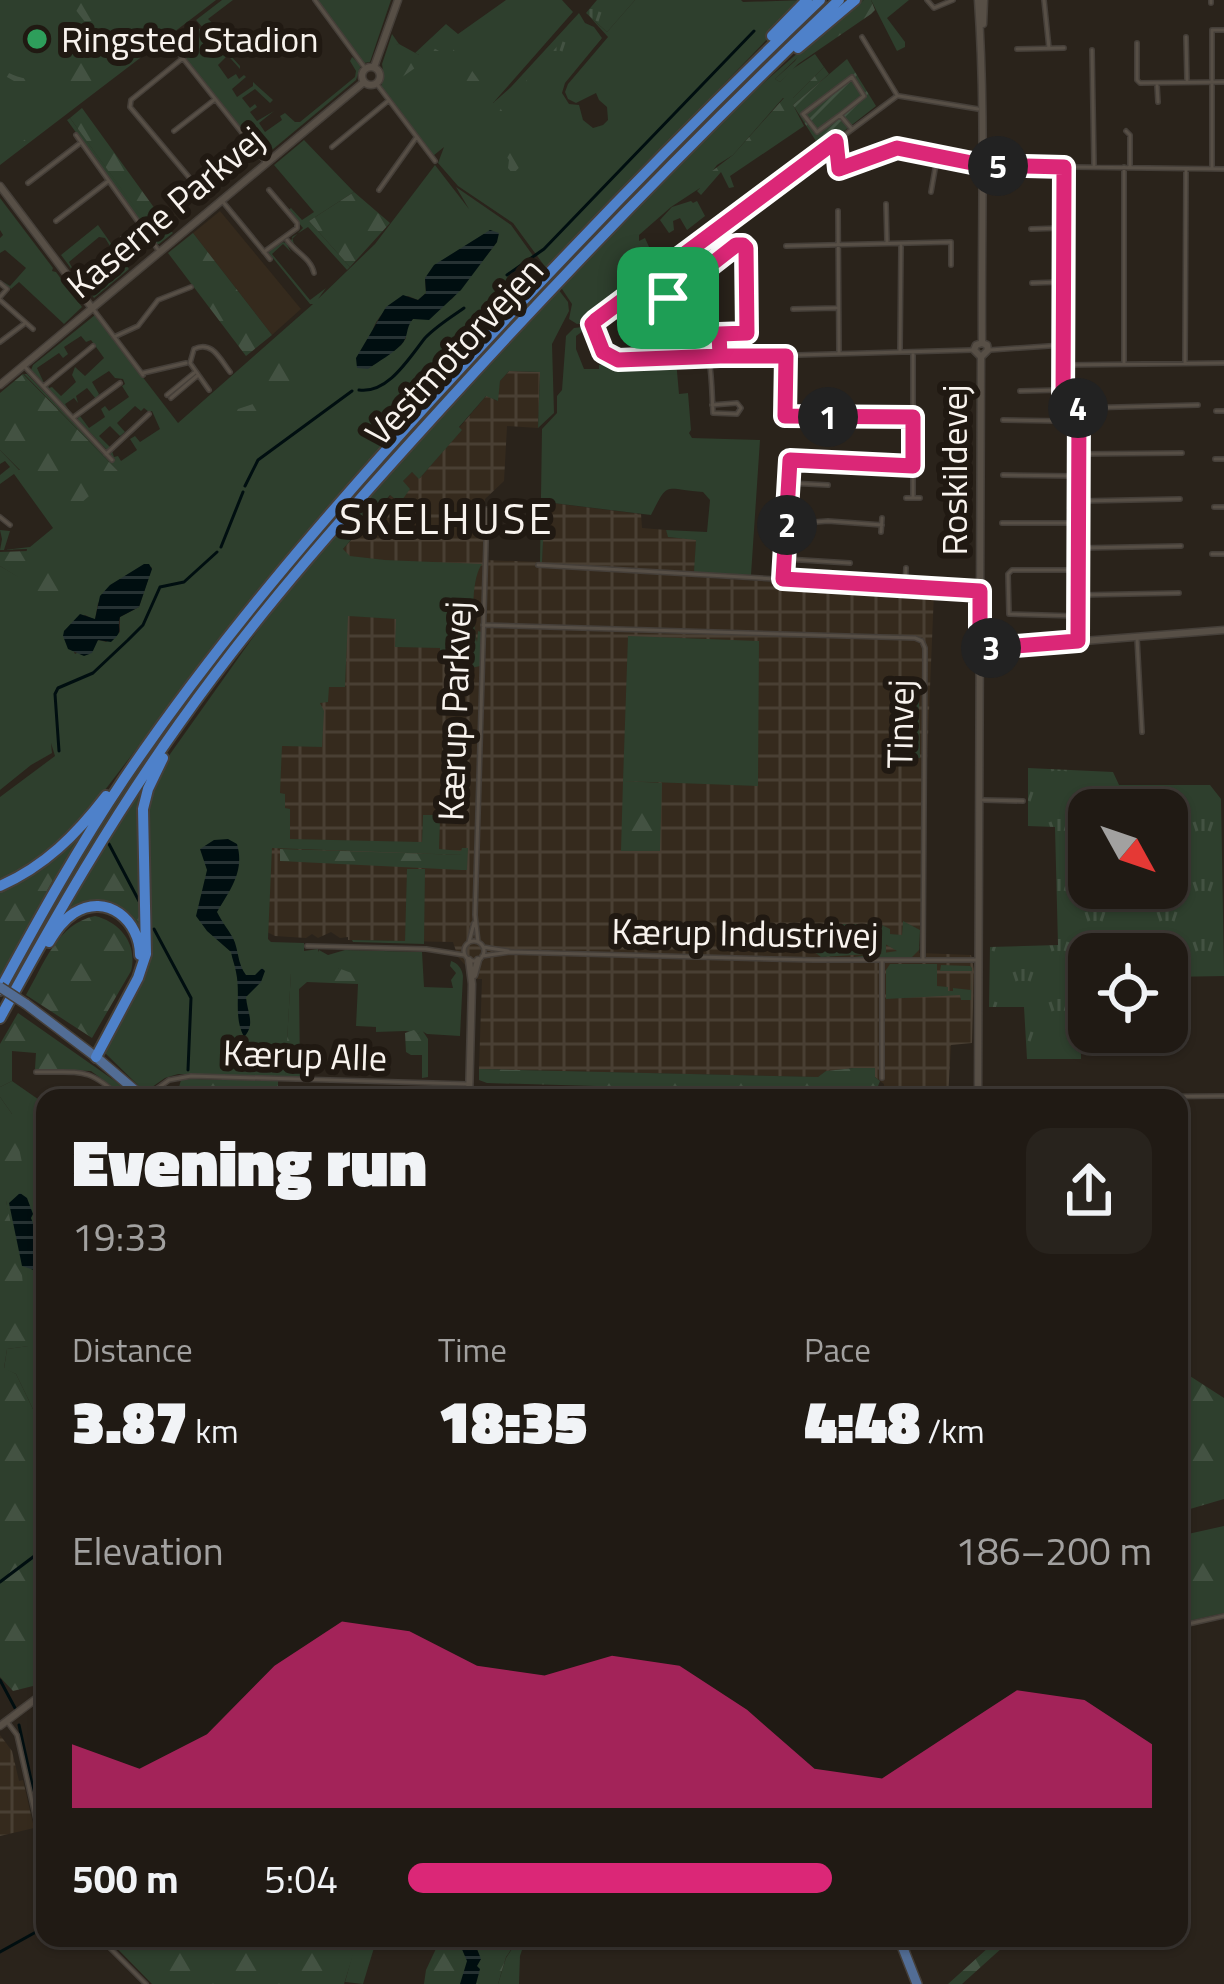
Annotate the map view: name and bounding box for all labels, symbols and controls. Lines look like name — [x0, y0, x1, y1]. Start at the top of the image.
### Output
place label: Ringsted Stadion — [61, 11, 319, 66]
marker: Ringsted Stadion — [24, 26, 50, 52]
street label: Kaserne Parkvej — [54, 112, 276, 311]
pin: 5 — [968, 136, 1028, 196]
text: 5 — [989, 141, 1007, 191]
street label: Vestmotorvejen — [351, 244, 556, 458]
pin — [617, 247, 719, 349]
icon: arrive — [635, 265, 701, 331]
pin: 4 — [1048, 378, 1108, 438]
text: 4 — [1069, 383, 1087, 433]
street label: Roskildevej — [926, 384, 981, 556]
pin: 1 — [798, 387, 858, 447]
text: 1 — [819, 392, 837, 442]
district label: SKELHUSE — [339, 486, 555, 550]
pin: 2 — [757, 495, 817, 555]
text: 2 — [778, 500, 796, 550]
street label: Kærup Parkvej — [422, 600, 485, 822]
pin: 3 — [961, 618, 1021, 678]
text: 3 — [982, 623, 1000, 673]
street label: Tinvej — [871, 679, 928, 769]
north arrow — [1068, 789, 1188, 909]
map controls — [1068, 789, 1188, 1053]
street label: Kærup Industrivej — [611, 903, 879, 962]
button: locate — [1068, 933, 1188, 1053]
street label: Kærup Alle — [222, 1024, 388, 1085]
text: Evening run — [72, 1111, 427, 1212]
button: share — [1026, 1128, 1152, 1254]
text: 19:33 — [72, 1207, 168, 1266]
text: Distance — [72, 1325, 193, 1375]
text: Time — [438, 1325, 507, 1375]
text: Pace — [804, 1325, 871, 1375]
text: 3.87 — [72, 1375, 188, 1466]
text: 18:35 — [438, 1375, 587, 1466]
text: 4:48 — [804, 1375, 920, 1466]
text: km — [188, 1406, 239, 1456]
text: /km — [920, 1406, 985, 1456]
text: Elevation — [72, 1521, 224, 1580]
text: 186–200 m — [955, 1521, 1152, 1580]
text: 500 m — [72, 1849, 179, 1908]
text: 5:04 — [264, 1849, 338, 1908]

